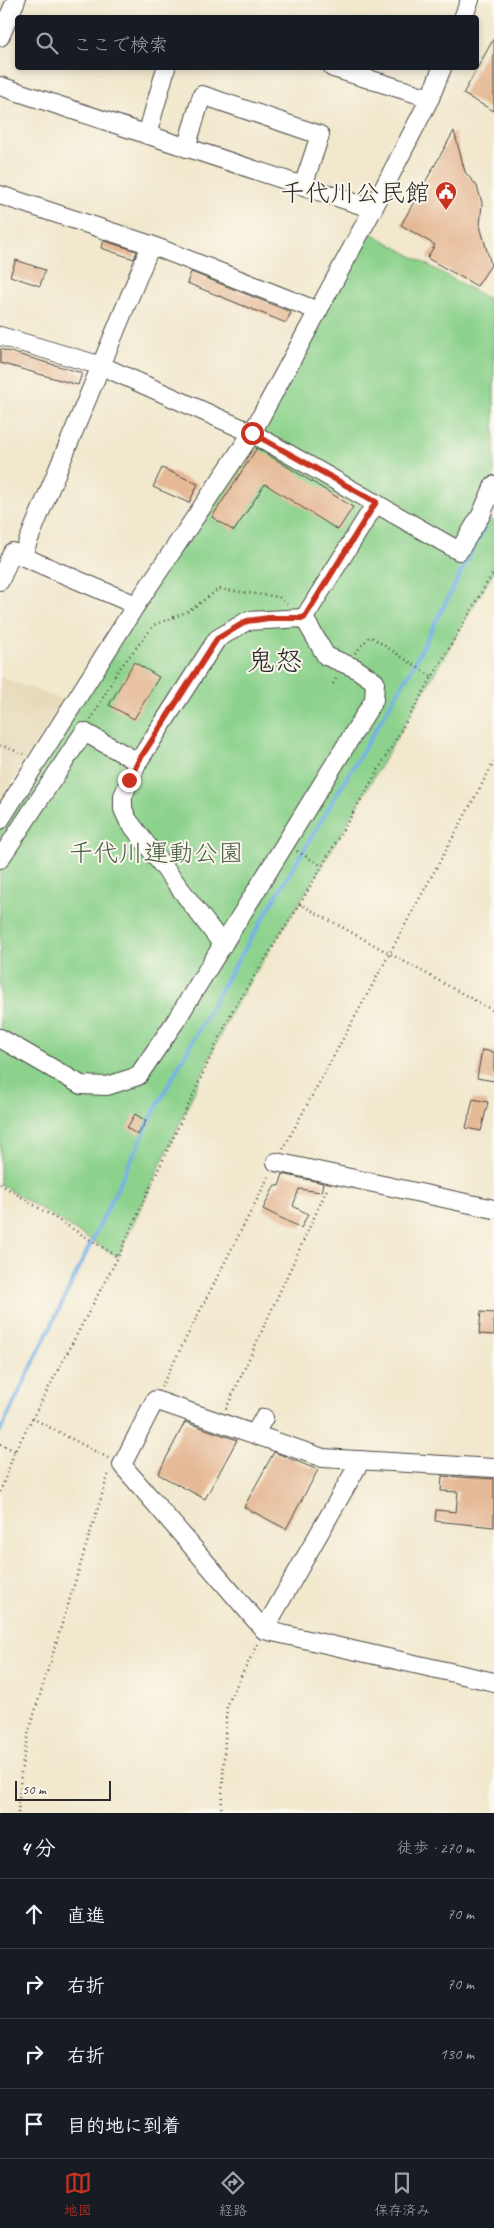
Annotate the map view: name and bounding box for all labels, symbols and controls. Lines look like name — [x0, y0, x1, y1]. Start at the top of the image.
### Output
search box — [15, 15, 479, 70]
icon: search — [33, 29, 61, 57]
text: ここで検索 — [73, 33, 168, 57]
place label: 千代川公民館 — [280, 177, 430, 209]
public building icon: 千代川公民館 — [434, 180, 458, 211]
route start — [241, 422, 264, 445]
district label: 鬼怒 — [247, 643, 303, 678]
route end — [118, 769, 141, 792]
park label: 千代川運動公園 — [68, 837, 244, 869]
scale bar — [15, 1778, 111, 1801]
text: 50 m — [22, 1781, 46, 1798]
text: 4 分 — [20, 1835, 56, 1861]
text: 徒歩 · 270 m — [397, 1838, 474, 1858]
icon: ahead — [20, 1900, 48, 1928]
text: 直進 — [67, 1904, 105, 1928]
text: 70 m — [447, 1904, 474, 1924]
icon: right — [20, 1970, 48, 1998]
text: 右折 — [67, 1974, 105, 1998]
text: 70 m — [447, 1974, 474, 1994]
icon: right — [20, 2040, 48, 2068]
text: 右折 — [67, 2044, 105, 2068]
text: 130 m — [440, 2044, 474, 2064]
icon: arrive — [20, 2110, 48, 2138]
text: 目的地に到着 — [67, 2114, 181, 2138]
tab: 地図 — [64, 2169, 92, 2219]
tab: 経路 — [219, 2169, 247, 2219]
tab: 保存済み — [374, 2169, 430, 2219]

